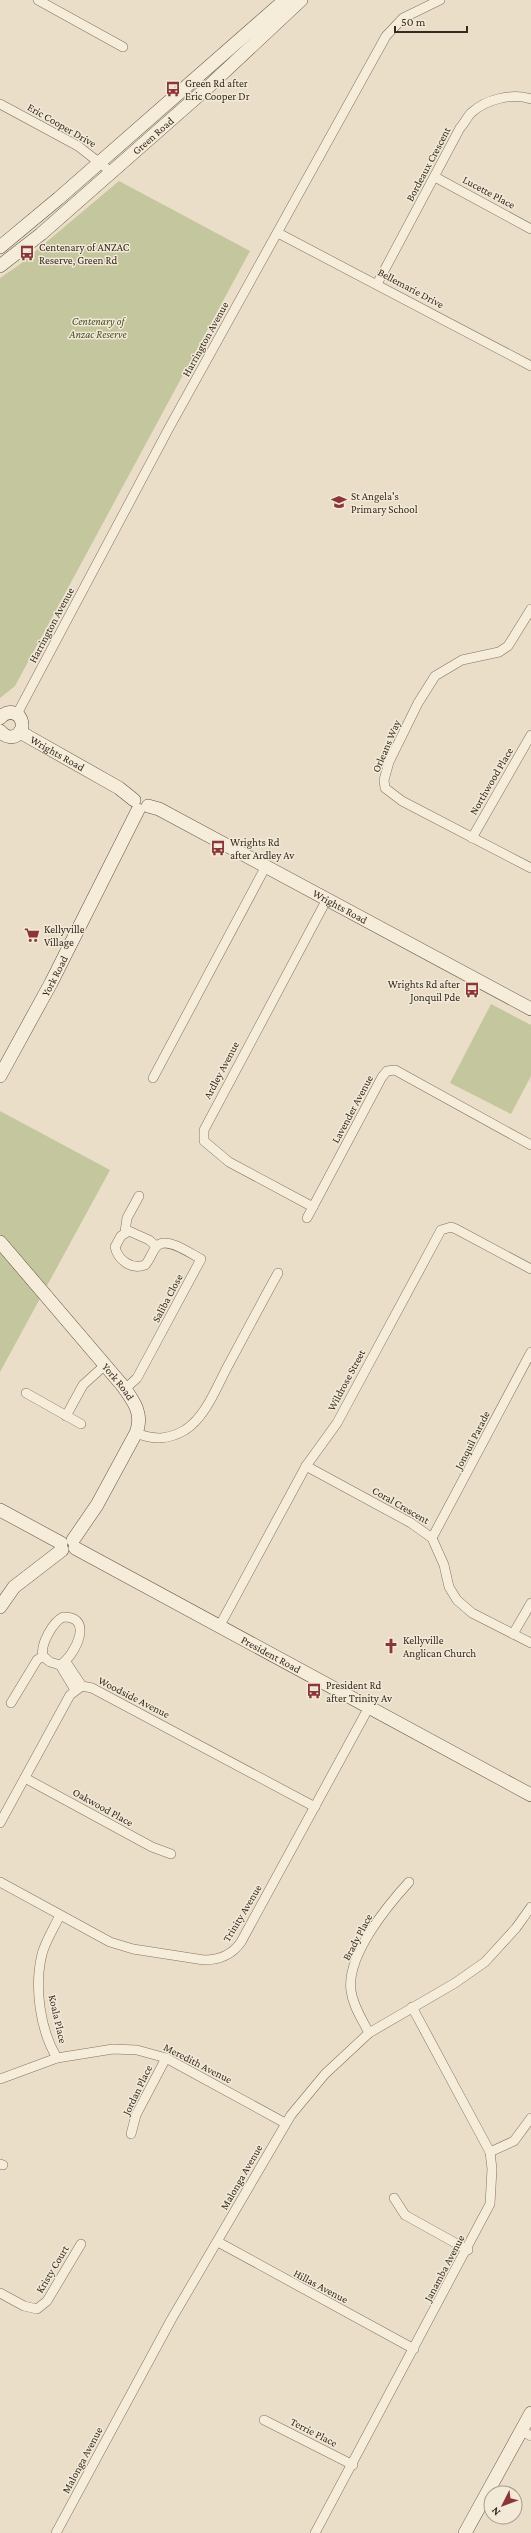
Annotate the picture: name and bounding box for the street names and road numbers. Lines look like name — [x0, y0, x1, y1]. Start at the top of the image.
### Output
street label: Eric Cooper Drive — [25, 100, 99, 150]
street label: Green Road — [130, 114, 176, 157]
street label: Bordeaux Crescent — [403, 125, 453, 203]
street label: Lucette Place — [461, 173, 517, 211]
street label: Bellemarie Drive — [376, 266, 446, 311]
street label: Harrington Avenue — [179, 299, 231, 379]
street label: Harrington Avenue — [26, 585, 77, 665]
street label: Orleans Way — [370, 717, 404, 775]
street label: Wrights Road — [28, 733, 87, 773]
street label: Northwood Place — [467, 745, 515, 817]
street label: Wrights Road — [311, 887, 370, 926]
street label: York Road — [39, 953, 70, 998]
street label: Ardley Avenue — [201, 1039, 242, 1101]
street label: Lavender Avenue — [329, 1073, 375, 1145]
street label: Saliba Close — [149, 1272, 185, 1324]
street label: Wildrose Street — [325, 1347, 367, 1413]
street label: York Road — [100, 1361, 137, 1402]
street label: Jonquil Parade — [452, 1409, 493, 1472]
street label: Coral Crescent — [370, 1484, 432, 1526]
street label: President Road — [239, 1633, 303, 1675]
street label: Woodside Avenue — [96, 1674, 172, 1720]
street label: Oakwood Place — [71, 1785, 135, 1829]
street label: Trinity Avenue — [220, 1882, 265, 1944]
street label: Brady Place — [340, 1912, 375, 1963]
street label: Koala Place — [47, 1993, 69, 2045]
street label: Meredith Avenue — [162, 2041, 234, 2085]
street label: Jordan Place — [119, 2063, 155, 2118]
street label: Malonga Avenue — [217, 2142, 265, 2212]
street label: Janamba Avenue — [421, 2233, 467, 2305]
street label: Kristy Court — [33, 2243, 72, 2295]
street label: Hillas Avenue — [292, 2267, 350, 2305]
street label: Terrie Place — [289, 2415, 340, 2449]
street label: Malonga Avenue — [59, 2425, 105, 2496]

